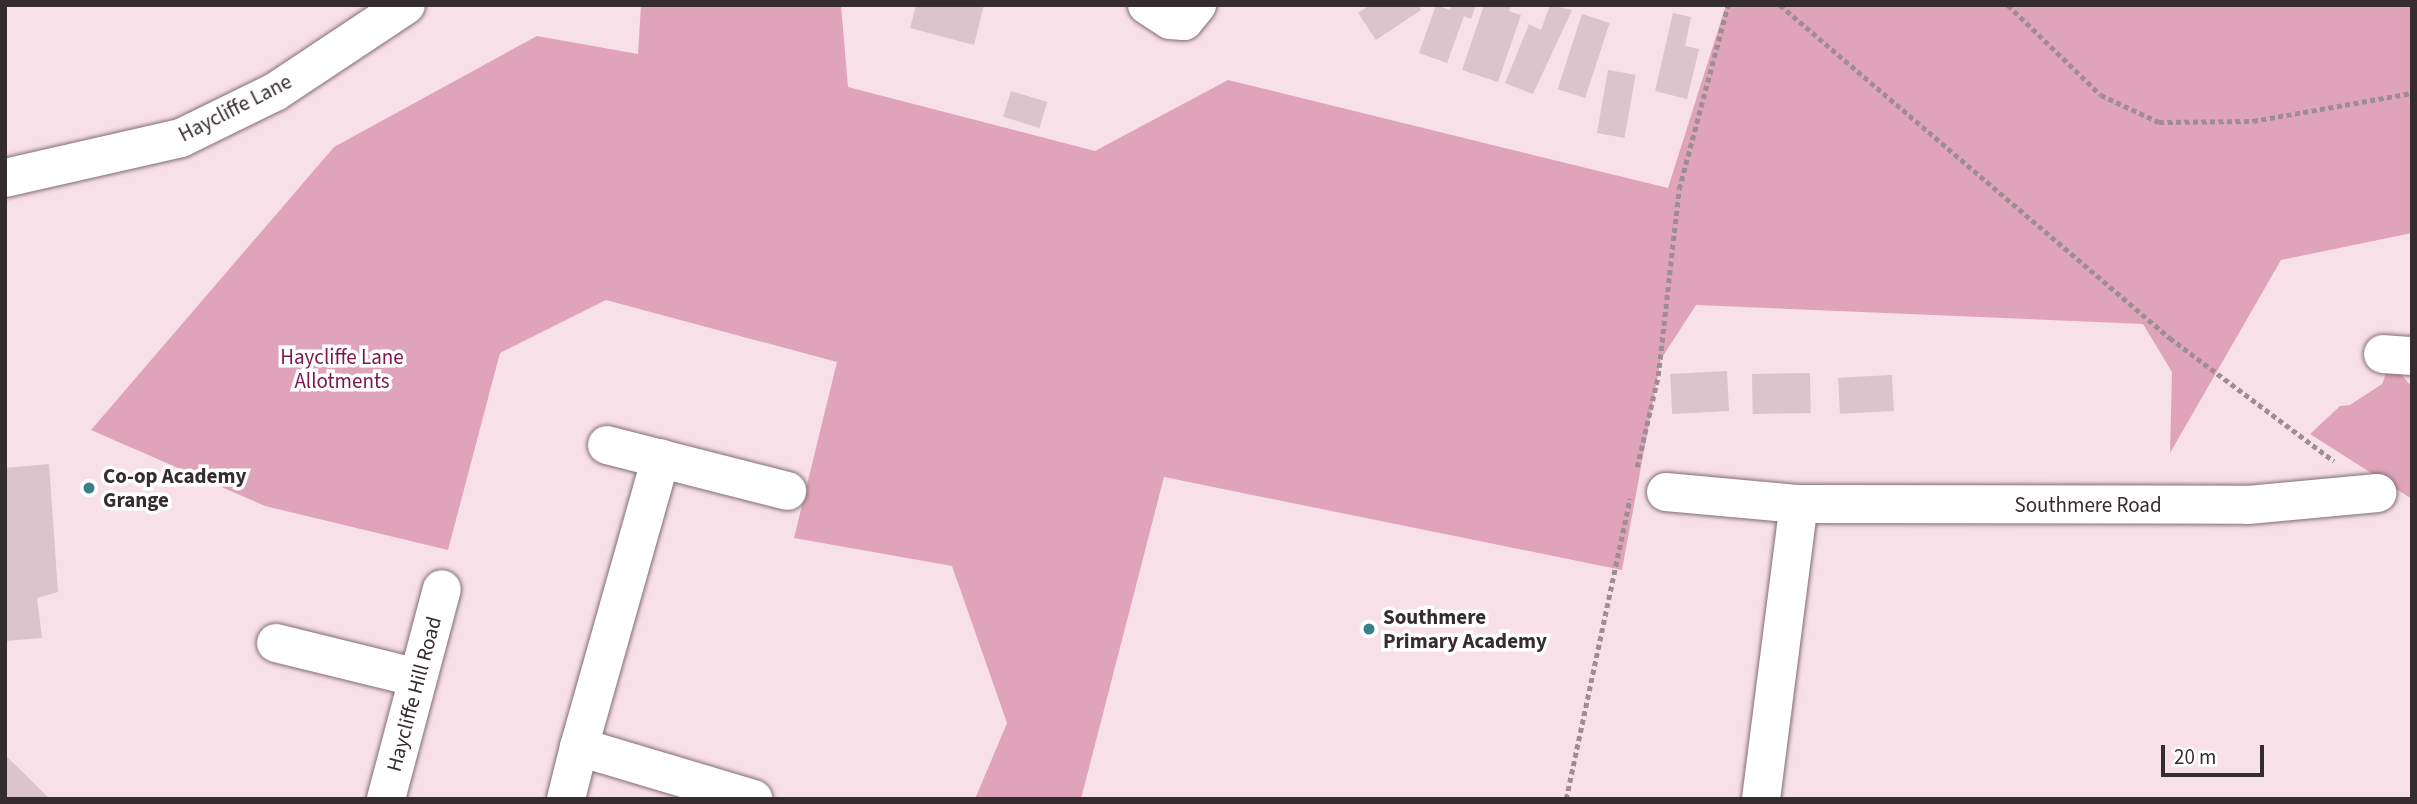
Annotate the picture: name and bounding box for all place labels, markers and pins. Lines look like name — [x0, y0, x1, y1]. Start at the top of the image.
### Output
place label: Co-op Academy Grange — [103, 463, 246, 513]
marker: Co-op Academy Grange — [81, 480, 97, 496]
place label: Southmere Primary Academy — [1383, 604, 1547, 654]
marker: Southmere Primary Academy — [1361, 621, 1377, 637]

